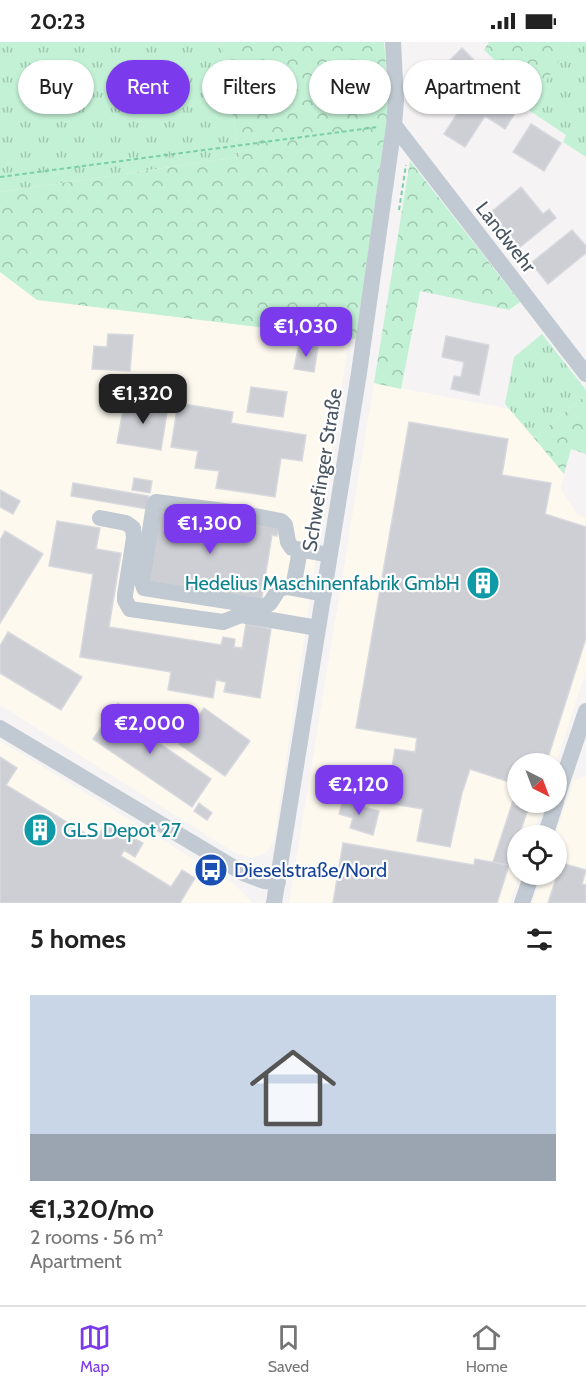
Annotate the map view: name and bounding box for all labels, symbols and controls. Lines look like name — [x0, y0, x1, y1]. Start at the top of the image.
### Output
text: 20:23 — [30, 8, 86, 35]
chip: Buy — [18, 60, 94, 114]
chip: Rent — [106, 60, 190, 114]
chip: Filters — [202, 60, 297, 114]
chip: New — [309, 60, 391, 114]
chip: Apartment — [403, 60, 542, 114]
street label: Landwehr — [471, 197, 542, 278]
pin: €1,030 — [257, 307, 355, 358]
text: €1,030 — [274, 314, 338, 338]
pin: €1,320 — [94, 374, 192, 425]
text: €1,320 — [113, 381, 173, 405]
street label: Schwefinger Straße — [297, 387, 347, 553]
pin: €1,300 — [161, 504, 259, 555]
text: €1,300 — [178, 511, 242, 535]
building icon: Hedelius Maschinenfabrik GmbH — [465, 565, 501, 601]
place label: Hedelius Maschinenfabrik GmbH — [185, 571, 460, 595]
pin: €2,000 — [101, 704, 199, 755]
text: €2,000 — [115, 711, 185, 735]
north arrow — [507, 753, 567, 813]
map controls — [507, 753, 567, 885]
pin: €2,120 — [310, 765, 408, 816]
text: €2,120 — [329, 772, 389, 796]
building icon: GLS Depot 27 — [22, 812, 58, 848]
place label: GLS Depot 27 — [63, 818, 181, 842]
button: locate — [507, 825, 567, 885]
bus stop icon: Dieselstraße/Nord — [193, 852, 229, 888]
place label: Dieselstraße/Nord — [234, 858, 387, 882]
text: 5 homes — [30, 923, 126, 955]
icon: filters — [523, 923, 556, 956]
icon: home — [239, 1034, 347, 1142]
text: €1,320/mo — [30, 1193, 154, 1225]
text: 2 rooms · 56 m² — [30, 1225, 163, 1249]
text: Apartment — [30, 1249, 122, 1273]
tab: Map — [78, 1321, 111, 1376]
tab: Saved — [268, 1321, 309, 1376]
tab: Home — [466, 1321, 508, 1376]

